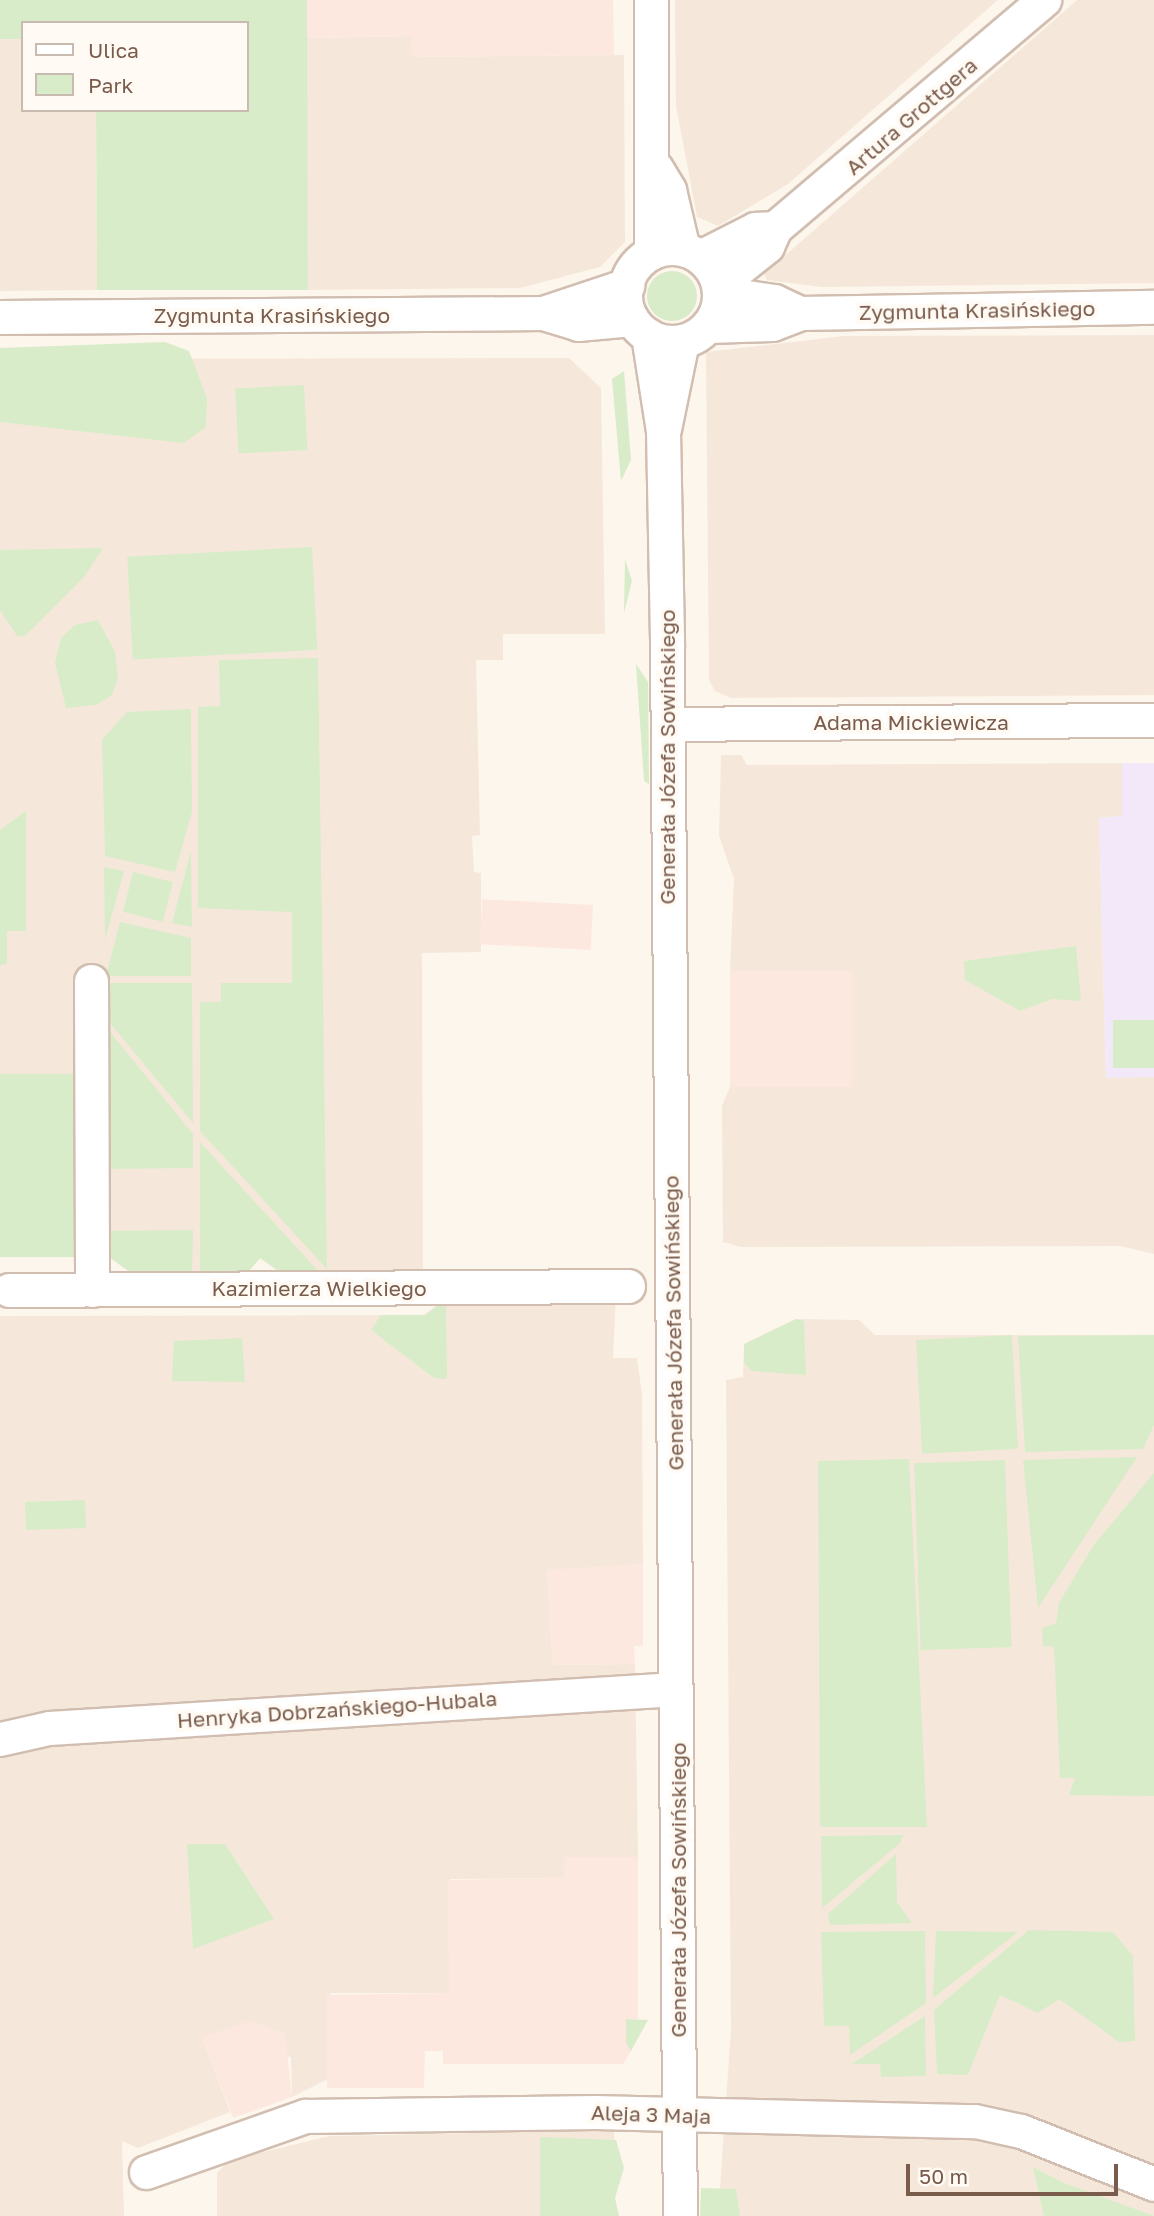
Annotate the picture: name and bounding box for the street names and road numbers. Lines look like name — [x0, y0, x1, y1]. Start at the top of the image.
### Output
street label: Artura Grottgera — [840, 52, 982, 180]
street label: Zygmunta Krasińskiego — [859, 295, 1095, 325]
street label: Zygmunta Krasińskiego — [154, 302, 390, 328]
street label: Generała Józefa Sowińskiego — [654, 609, 680, 905]
street label: Adama Mickiewicza — [813, 709, 1009, 735]
street label: Generała Józefa Sowińskiego — [658, 1175, 688, 1471]
street label: Kazimierza Wielkiego — [212, 1275, 426, 1301]
street label: Henryka Dobrzańskiego-Hubala — [176, 1685, 498, 1733]
street label: Generała Józefa Sowińskiego — [665, 1742, 691, 2038]
street label: Aleja 3 Maja — [591, 2099, 711, 2129]

